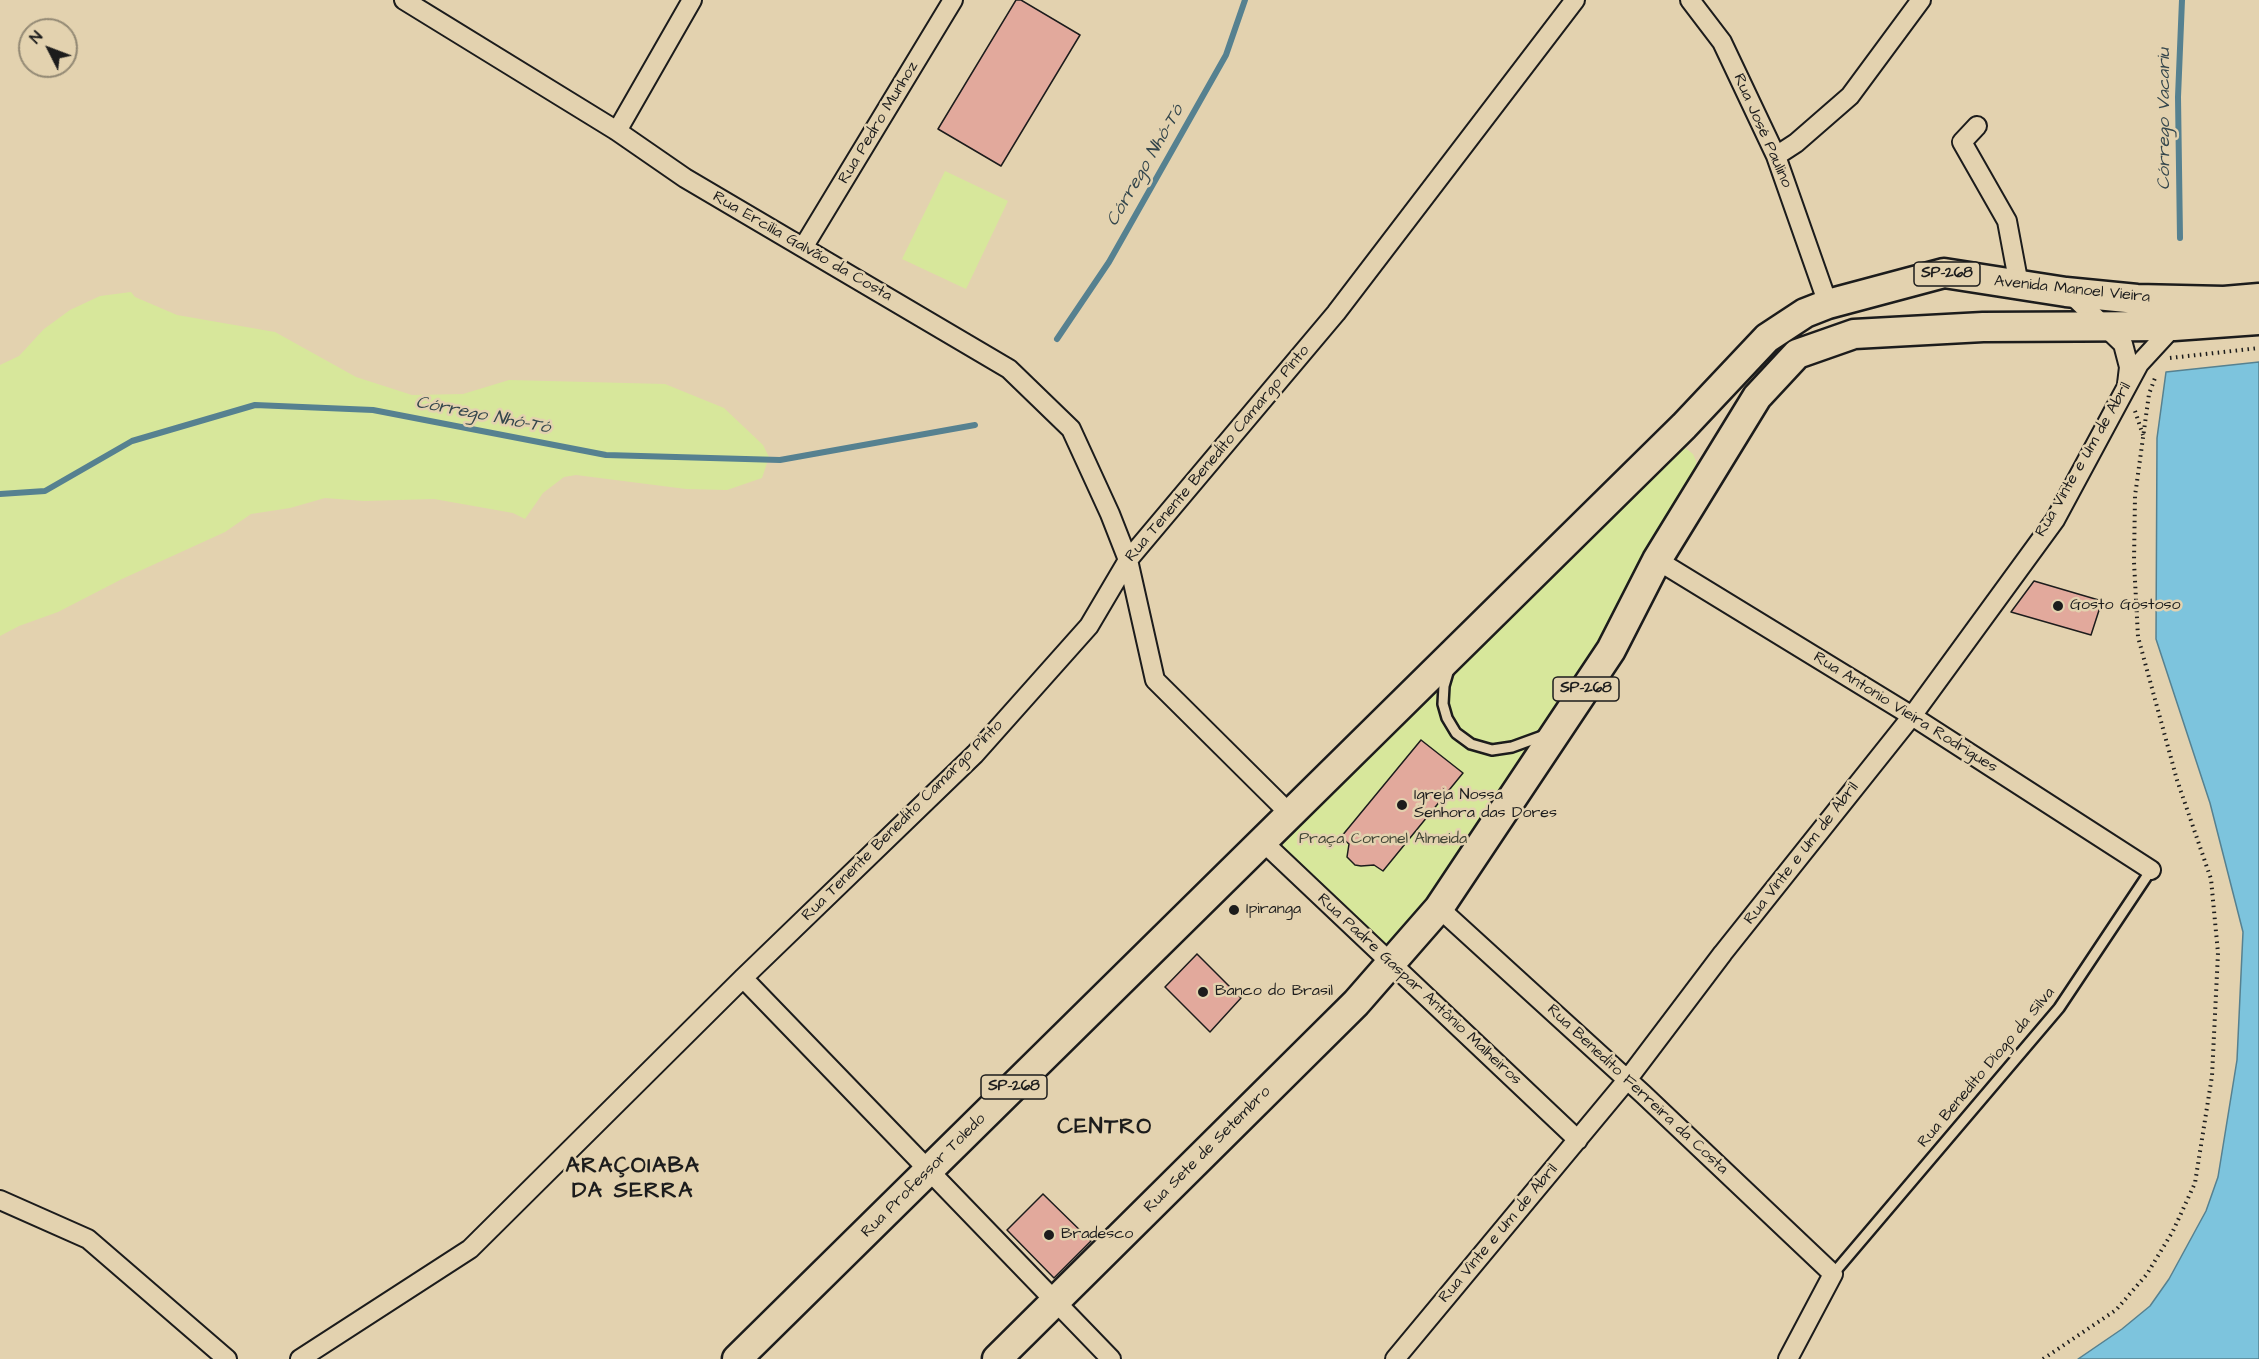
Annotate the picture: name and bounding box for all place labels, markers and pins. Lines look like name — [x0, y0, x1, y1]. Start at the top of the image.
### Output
place label: Gosto Gostoso — [2070, 596, 2181, 616]
marker: Gosto Gostoso — [2051, 599, 2065, 613]
place label: Igreja Nossa Senhora das Dores — [1414, 786, 1557, 824]
marker: Igreja Nossa Senhora das Dores — [1395, 798, 1409, 812]
place label: Ipiranga — [1246, 900, 1301, 920]
marker: Ipiranga — [1227, 903, 1241, 917]
place label: Banco do Brasil — [1215, 982, 1333, 1002]
marker: Banco do Brasil — [1196, 985, 1210, 999]
place label: Bradesco — [1061, 1225, 1133, 1245]
marker: Bradesco — [1042, 1228, 1056, 1242]

